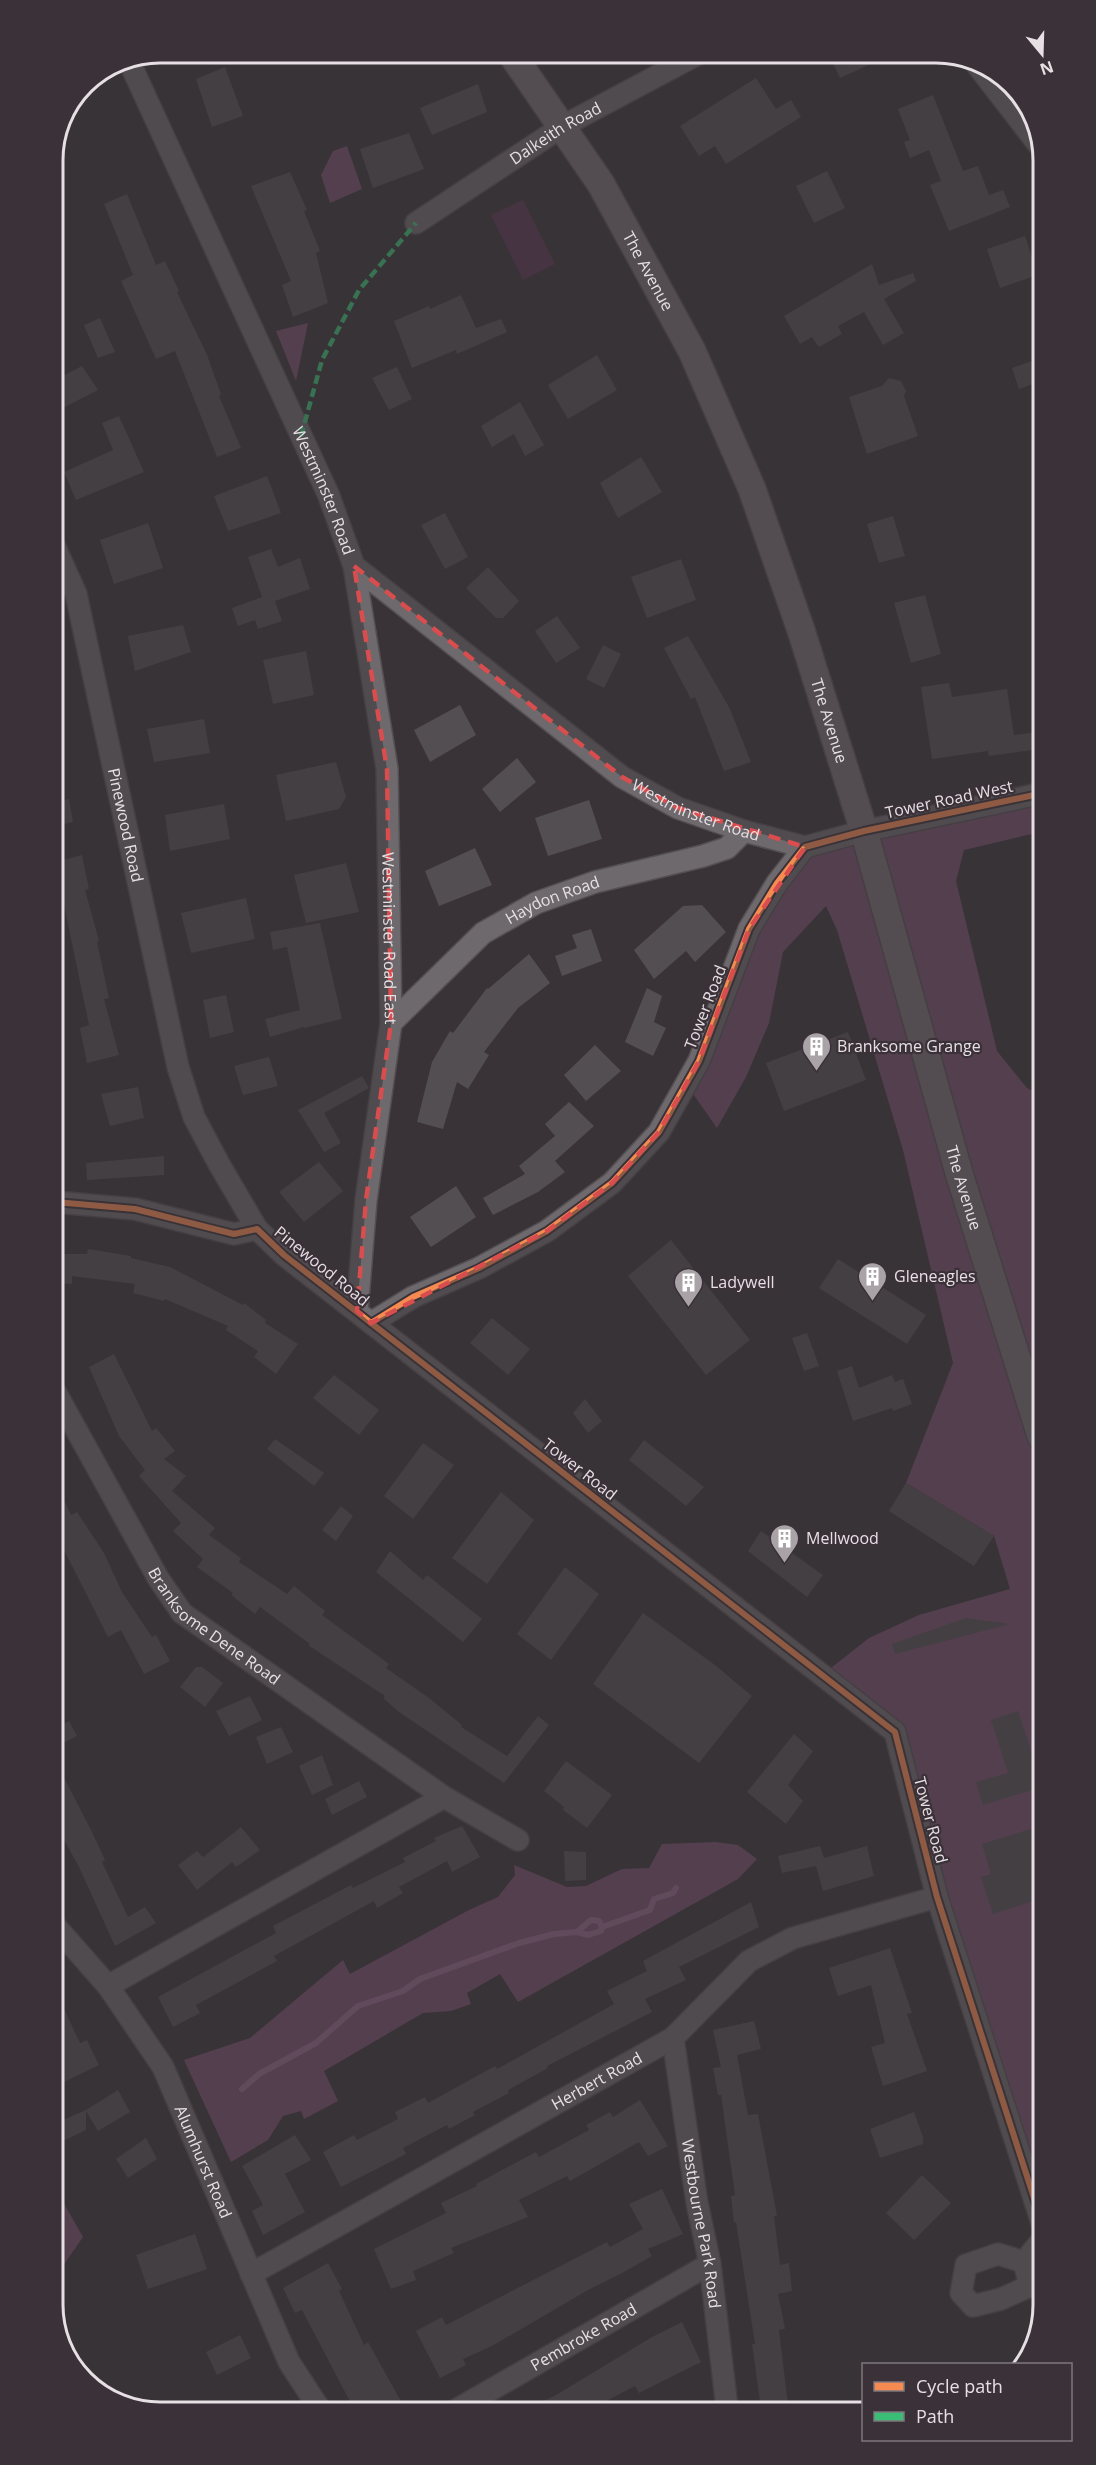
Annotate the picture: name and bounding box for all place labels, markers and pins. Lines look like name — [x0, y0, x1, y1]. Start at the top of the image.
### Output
building icon: Branksome Grange — [800, 1030, 832, 1072]
place label: Branksome Grange — [837, 1035, 981, 1057]
building icon: Gleneagles — [857, 1260, 889, 1302]
place label: Gleneagles — [894, 1265, 976, 1287]
building icon: Ladywell — [673, 1266, 705, 1308]
place label: Ladywell — [710, 1271, 775, 1293]
building icon: Mellwood — [769, 1522, 801, 1564]
place label: Mellwood — [806, 1527, 879, 1549]

